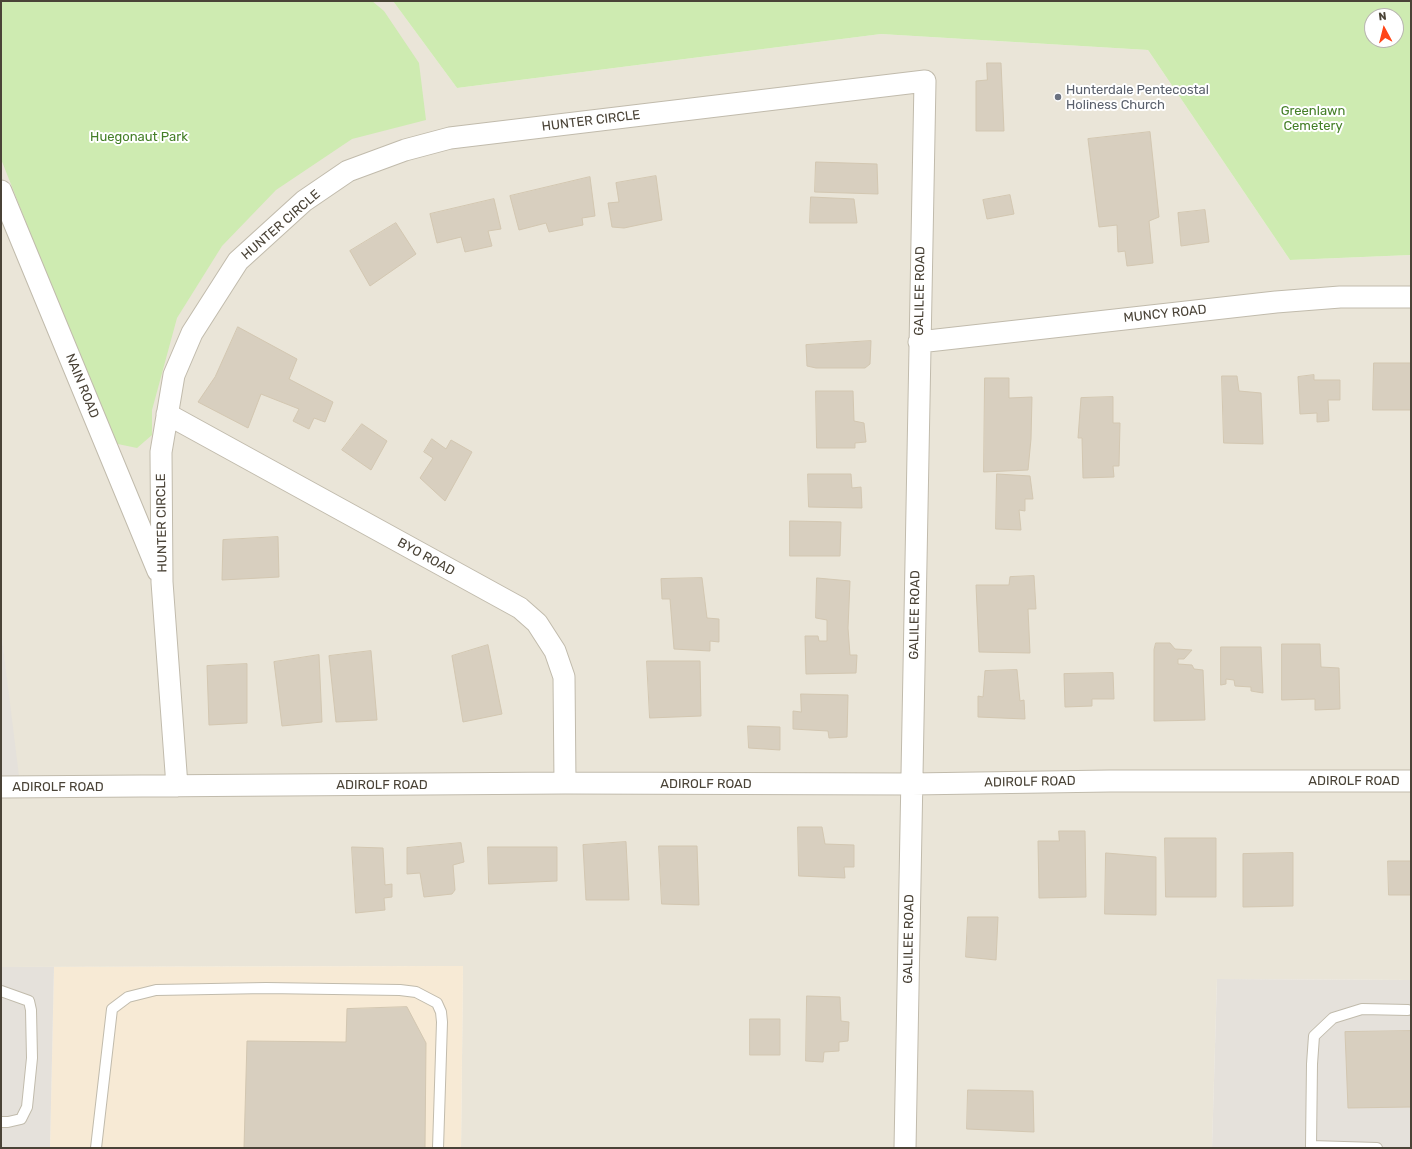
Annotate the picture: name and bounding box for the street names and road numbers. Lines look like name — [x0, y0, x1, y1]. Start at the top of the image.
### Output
street label: HUNTER CIRCLE — [541, 107, 641, 135]
street label: HUNTER CIRCLE — [238, 187, 324, 263]
street label: GALILEE ROAD — [911, 246, 929, 336]
street label: MUNCY ROAD — [1123, 302, 1207, 326]
street label: NAIN ROAD — [62, 351, 102, 421]
street label: HUNTER CIRCLE — [153, 473, 171, 573]
street label: BYO ROAD — [395, 535, 457, 579]
street label: GALILEE ROAD — [906, 570, 924, 660]
street label: ADIROLF ROAD — [984, 773, 1076, 791]
street label: ADIROLF ROAD — [1308, 773, 1400, 789]
street label: ADIROLF ROAD — [660, 776, 752, 792]
street label: ADIROLF ROAD — [336, 777, 428, 793]
street label: ADIROLF ROAD — [12, 779, 104, 795]
street label: GALILEE ROAD — [900, 894, 918, 984]

